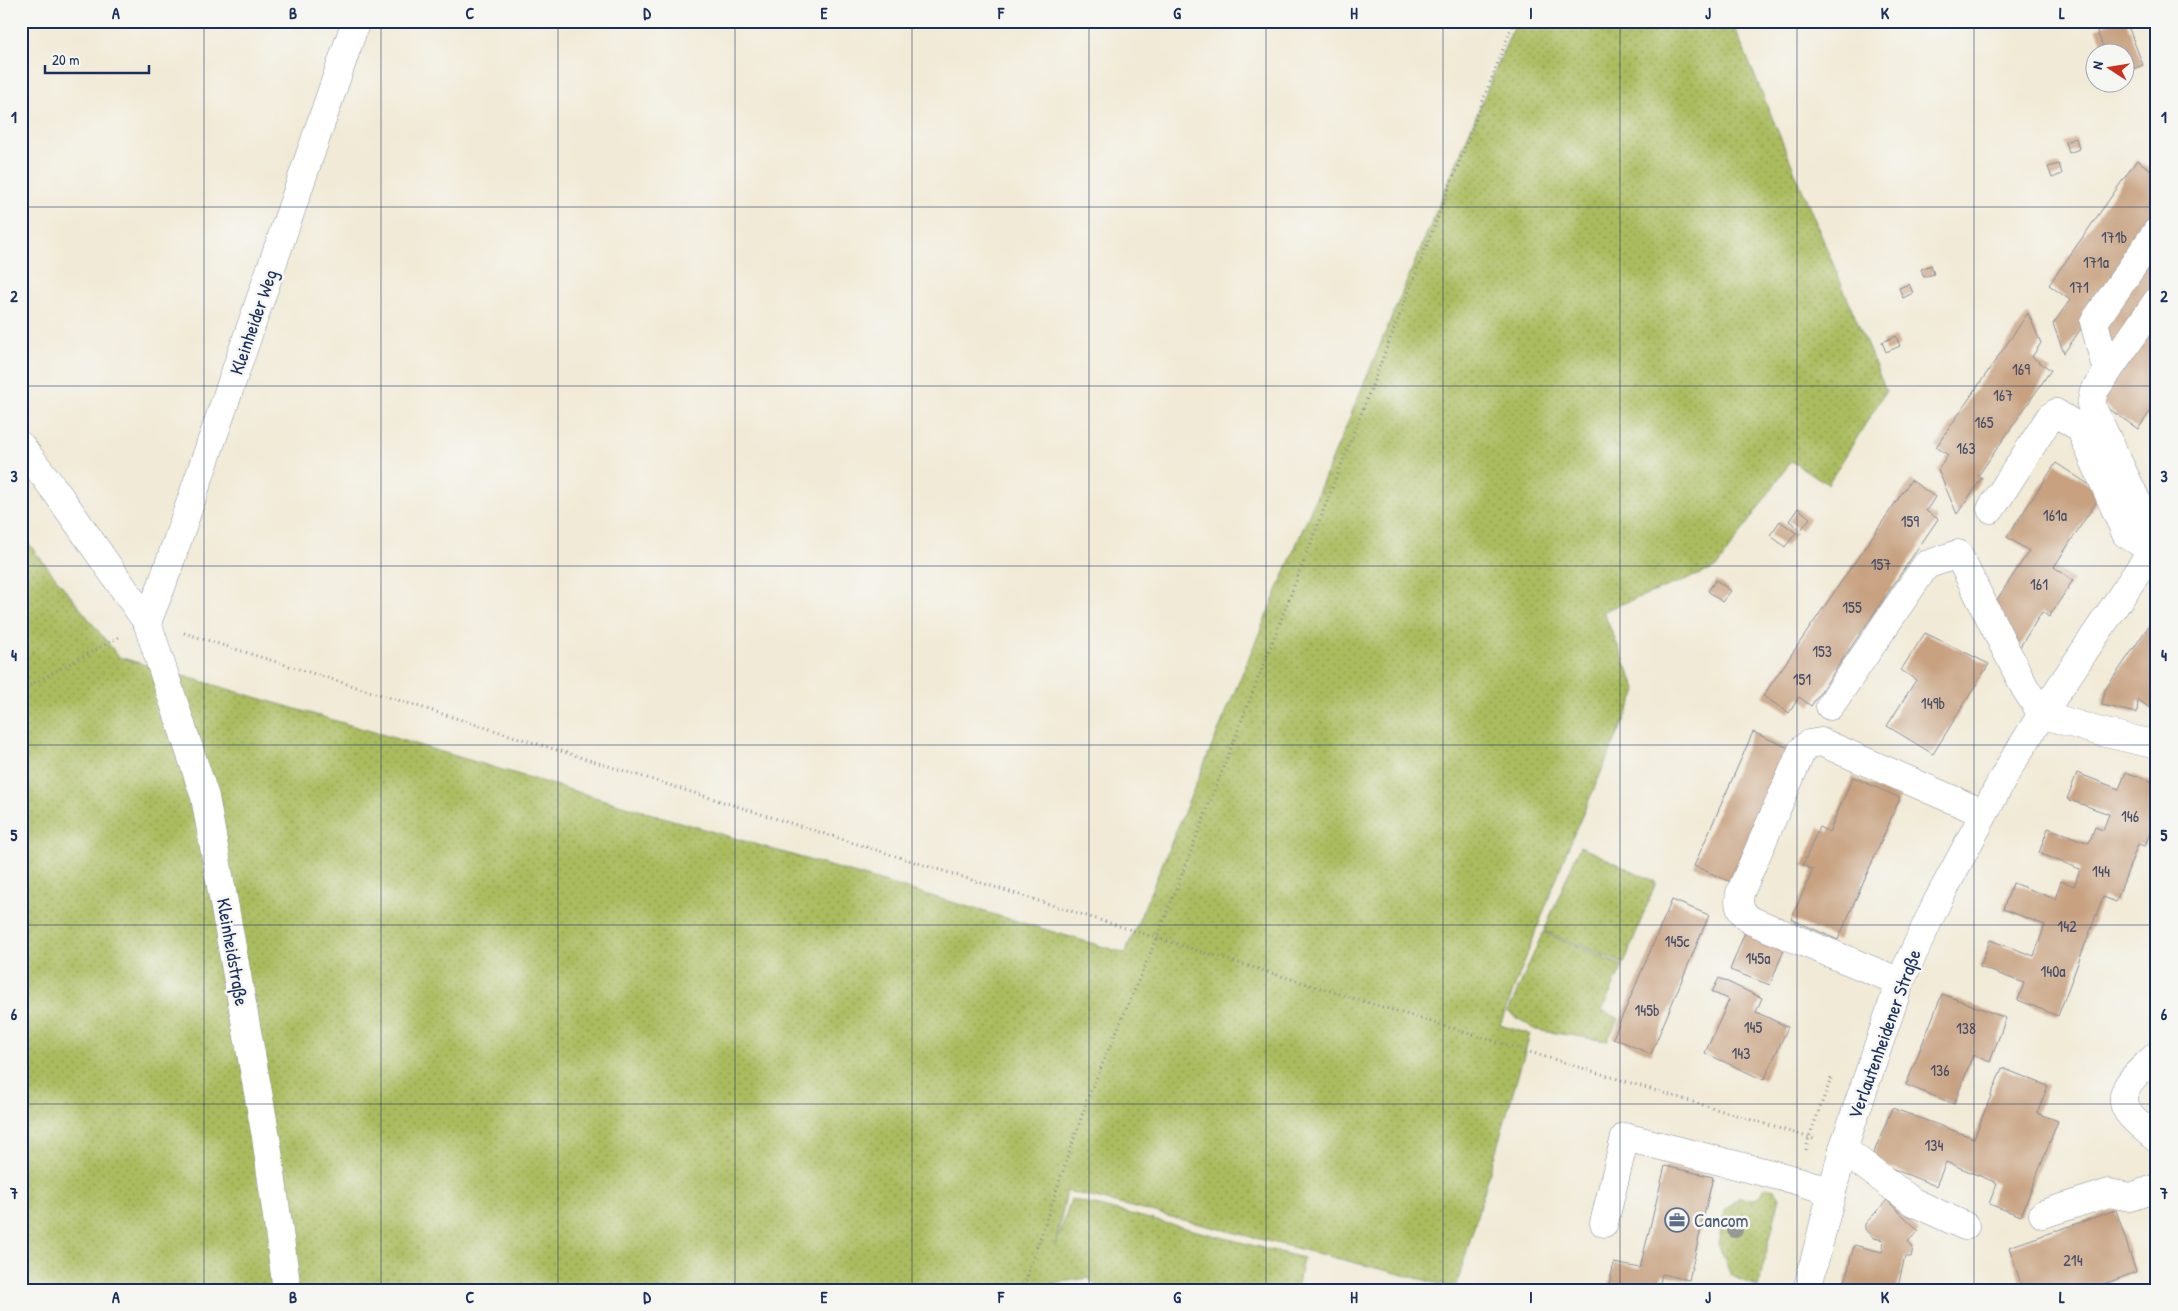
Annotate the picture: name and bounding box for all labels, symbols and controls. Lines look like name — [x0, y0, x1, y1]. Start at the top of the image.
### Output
text: A — [112, 2, 120, 24]
text: B — [289, 2, 297, 24]
text: C — [466, 2, 475, 24]
text: D — [643, 2, 651, 24]
text: E — [820, 2, 828, 24]
text: F — [997, 2, 1005, 24]
text: G — [1173, 2, 1181, 24]
text: H — [1350, 2, 1358, 24]
text: I — [1529, 2, 1533, 24]
text: J — [1705, 2, 1711, 24]
text: K — [1881, 2, 1890, 24]
text: L — [2059, 2, 2065, 24]
scale bar — [45, 42, 149, 74]
north arrow — [2086, 42, 2136, 92]
text: 20 m — [52, 49, 79, 70]
text: N — [2087, 59, 2107, 71]
text: 1 — [11, 106, 17, 128]
text: 1 — [2161, 106, 2167, 128]
house number: 171b — [2101, 226, 2127, 248]
house number: 171a — [2083, 251, 2109, 273]
street label: Kleinheider Weg — [223, 266, 283, 378]
house number: 171 — [2069, 276, 2089, 298]
text: 2 — [10, 285, 18, 307]
text: 2 — [2160, 285, 2168, 307]
house number: 169 — [2012, 358, 2030, 380]
house number: 167 — [1993, 384, 2013, 406]
house number: 165 — [1975, 411, 1994, 433]
house number: 163 — [1956, 437, 1976, 459]
text: 3 — [10, 465, 18, 487]
text: 3 — [2160, 465, 2168, 487]
house number: 161a — [2043, 504, 2067, 526]
house number: 159 — [1901, 510, 1919, 532]
house number: 157 — [1871, 553, 1891, 575]
house number: 161 — [2030, 573, 2048, 595]
house number: 155 — [1842, 596, 1862, 618]
house number: 153 — [1812, 640, 1832, 662]
text: 4 — [11, 644, 17, 666]
text: 4 — [2161, 644, 2167, 666]
house number: 151 — [1793, 668, 1811, 690]
house number: 149b — [1921, 692, 1945, 714]
house number: 146 — [2121, 805, 2139, 827]
text: 5 — [11, 824, 18, 846]
text: 5 — [2161, 824, 2168, 846]
house number: 144 — [2092, 860, 2110, 882]
street label: Kleinheidstraße — [211, 896, 255, 1008]
house number: 142 — [2057, 915, 2077, 937]
house number: 145c — [1665, 930, 1690, 952]
street label: Verlautenheidener Straße — [1841, 945, 1927, 1122]
house number: 145a — [1746, 947, 1770, 969]
house number: 140a — [2040, 960, 2066, 982]
house number: 145b — [1634, 999, 1660, 1021]
text: 6 — [11, 1003, 18, 1025]
text: 6 — [2161, 1003, 2168, 1025]
house number: 145 — [1744, 1016, 1763, 1038]
house number: 138 — [1956, 1017, 1976, 1039]
house number: 143 — [1732, 1042, 1750, 1064]
house number: 136 — [1930, 1059, 1950, 1081]
house number: 134 — [1925, 1134, 1943, 1156]
text: 7 — [9, 1182, 18, 1204]
text: 7 — [2159, 1182, 2168, 1204]
office icon: Cancom — [1664, 1207, 1690, 1233]
place label: Cancom — [1694, 1207, 1748, 1233]
house number: 214 — [2063, 1249, 2083, 1271]
text: A — [112, 1286, 120, 1308]
text: B — [289, 1286, 297, 1308]
text: C — [466, 1286, 475, 1308]
text: D — [643, 1286, 651, 1308]
text: E — [820, 1286, 828, 1308]
text: F — [997, 1286, 1005, 1308]
text: G — [1173, 1286, 1181, 1308]
text: H — [1350, 1286, 1358, 1308]
text: I — [1529, 1286, 1533, 1308]
text: J — [1705, 1286, 1711, 1308]
text: K — [1881, 1286, 1890, 1308]
text: L — [2059, 1286, 2065, 1308]

